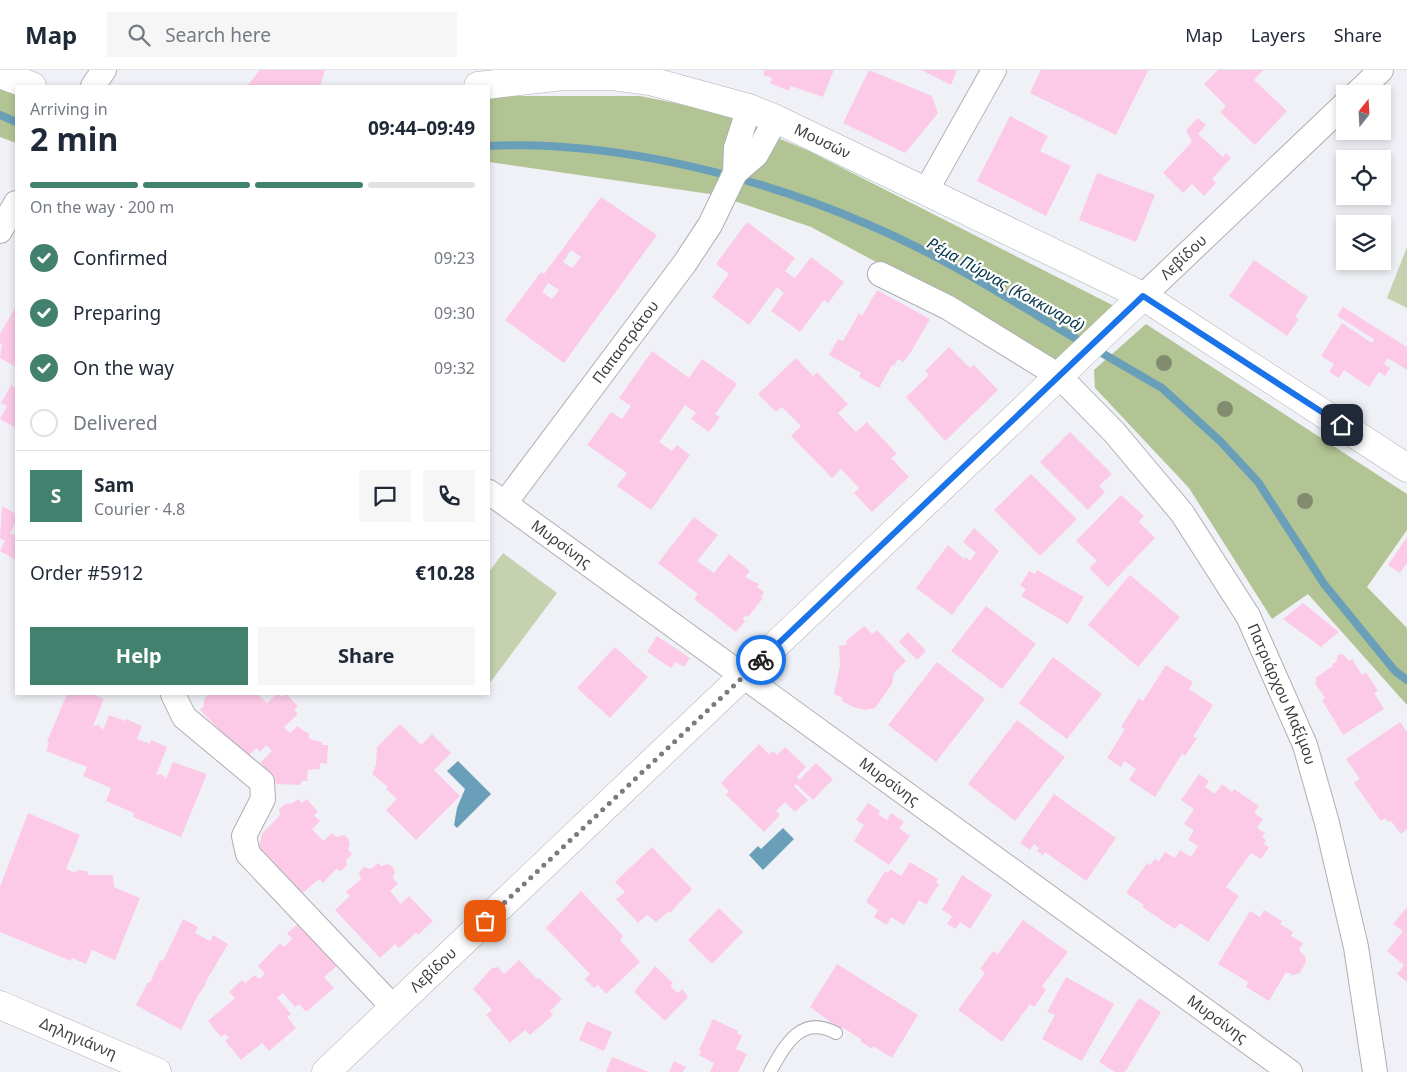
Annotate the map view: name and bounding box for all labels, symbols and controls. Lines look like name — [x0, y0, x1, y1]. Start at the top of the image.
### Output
search box — [107, 12, 457, 57]
text: Map — [25, 18, 77, 51]
icon: search — [125, 21, 153, 49]
text: Search here — [165, 22, 271, 48]
text: Map — [1185, 23, 1223, 47]
text: Layers — [1251, 23, 1306, 47]
text: Share — [1334, 23, 1382, 47]
north arrow — [1336, 85, 1391, 140]
map controls — [1336, 85, 1391, 270]
text: Arriving in — [30, 98, 108, 120]
text: 09:44–09:49 — [368, 115, 475, 141]
text: 2 min — [30, 117, 118, 160]
street label: Μουσών — [791, 118, 854, 163]
button: locate — [1336, 150, 1391, 205]
text: On the way · 200 m — [30, 196, 174, 218]
button: layers — [1336, 215, 1391, 270]
street label: Λεβίδου — [1155, 230, 1210, 284]
water label: Ρέμα Πύρνας (Κοκκιναρά) — [923, 232, 1089, 336]
icon: check — [30, 244, 58, 272]
text: Confirmed — [73, 245, 168, 271]
text: 09:23 — [434, 247, 475, 269]
street label: Παπαστράτου — [587, 296, 662, 387]
icon: check — [30, 299, 58, 327]
text: Preparing — [73, 300, 161, 326]
text: 09:30 — [434, 302, 475, 324]
icon: check — [30, 354, 58, 382]
text: On the way — [73, 355, 174, 381]
text: 09:32 — [434, 357, 475, 379]
pin — [1321, 404, 1363, 446]
text: Delivered — [73, 410, 158, 436]
icon: home — [1328, 411, 1356, 439]
button: chat — [359, 470, 411, 522]
button: phone — [423, 470, 475, 522]
text: Sam — [94, 472, 134, 498]
text: S — [51, 483, 61, 509]
text: Courier · 4.8 — [94, 498, 185, 520]
street label: Μυρσίνης — [528, 515, 596, 572]
text: Order #5912 — [30, 560, 143, 586]
text: €10.28 — [415, 560, 475, 586]
street label: Πατριάρχου Μαξίμου — [1244, 620, 1321, 767]
button: Help — [30, 627, 248, 685]
button: Share — [258, 627, 475, 685]
courier — [736, 635, 786, 685]
icon: bike — [747, 646, 775, 674]
street label: Μυρσίνης — [856, 752, 924, 809]
pin — [464, 900, 506, 942]
icon: bag — [471, 907, 499, 935]
street label: Λεβίδου — [405, 942, 460, 996]
street label: Μυρσίνης — [1184, 990, 1252, 1047]
street label: Δηληγιάννη — [37, 1012, 120, 1063]

